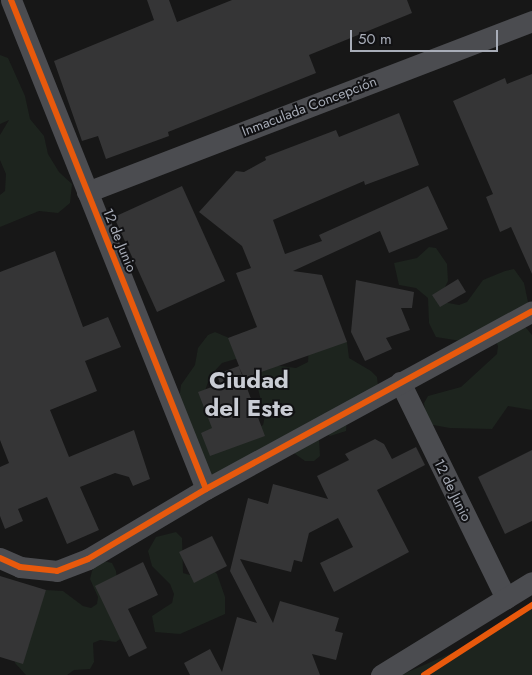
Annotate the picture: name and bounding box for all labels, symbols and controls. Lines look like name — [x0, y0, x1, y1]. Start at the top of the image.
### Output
scale bar — [352, 20, 500, 52]
text: 50 m — [358, 28, 392, 50]
street label: Inmaculada Concepción — [239, 73, 379, 139]
street label: 12 de Junio — [100, 206, 140, 274]
district label: Ciudad del Este — [204, 366, 294, 422]
street label: 12 de Junio — [431, 456, 475, 524]

